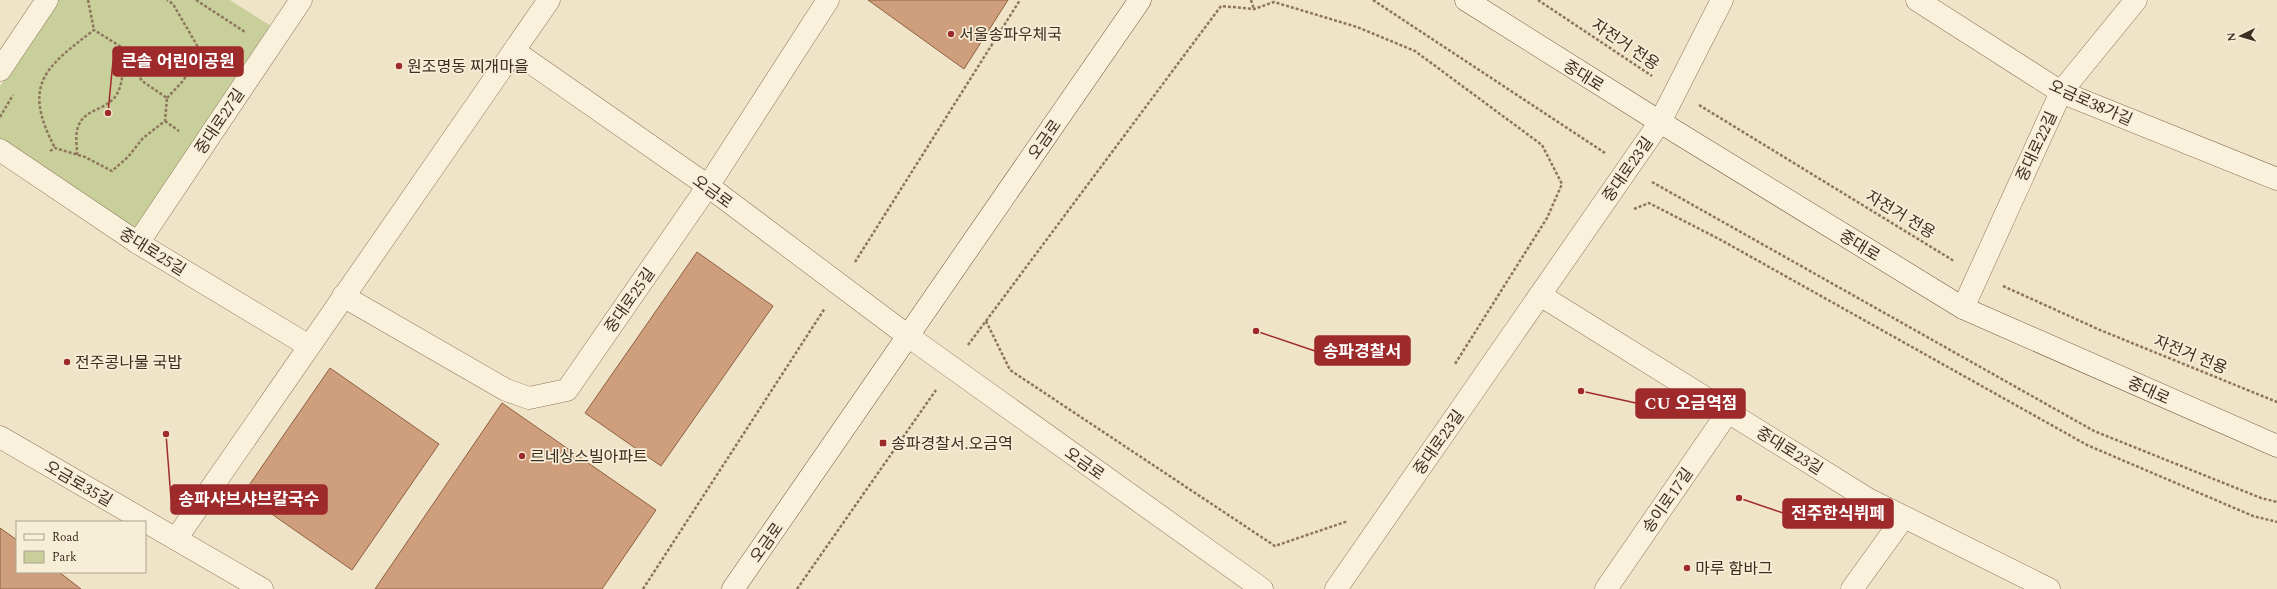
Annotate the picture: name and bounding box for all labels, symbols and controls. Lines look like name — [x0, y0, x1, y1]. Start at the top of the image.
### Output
street label: 자전거 전용 — [1587, 13, 1664, 76]
north arrow — [2221, 16, 2261, 56]
place label: 서울송파우체국 — [959, 23, 1062, 47]
marker: 서울송파우체국 — [946, 29, 956, 39]
text: N — [2223, 32, 2240, 42]
callout: 큰솔 어린이공원 — [113, 47, 243, 76]
text: 큰솔 어린이공원 — [121, 49, 235, 75]
street label: 중대로 — [1558, 54, 1609, 98]
place label: 원조명동 찌개마을 — [407, 55, 529, 79]
marker: 원조명동 찌개마을 — [394, 61, 404, 71]
street label: 오금로38가길 — [2045, 74, 2136, 132]
street label: 중대로27길 — [189, 84, 251, 159]
street label: 중대로22길 — [2010, 107, 2064, 185]
street label: 오금로 — [1022, 114, 1067, 165]
street label: 중대로23길 — [1597, 132, 1659, 207]
street label: 오금로 — [687, 169, 738, 215]
street label: 자전거 전용 — [1861, 185, 1940, 245]
street label: 중대로25길 — [114, 222, 191, 282]
street label: 중대로 — [1834, 224, 1885, 268]
street label: 중대로25길 — [599, 263, 661, 338]
street label: 자전거 전용 — [2150, 329, 2231, 381]
callout: 송파경찰서 — [1315, 336, 1410, 365]
text: 송파경찰서 — [1323, 339, 1401, 365]
place label: 전주콩나물 국밥 — [75, 351, 182, 375]
marker: 전주콩나물 국밥 — [62, 357, 72, 367]
street label: 중대로 — [2124, 371, 2174, 411]
callout: CU 오금역점 — [1636, 389, 1745, 418]
text: CU 오금역점 — [1644, 391, 1738, 417]
street label: 중대로23길 — [1408, 405, 1470, 480]
street label: 중대로23길 — [1751, 421, 1828, 481]
place label: 송파경찰서.오금역 — [891, 432, 1013, 456]
marker: 송파경찰서.오금역 — [878, 438, 888, 448]
street label: 오금로 — [1059, 441, 1110, 486]
place label: 르네상스빌아파트 — [530, 445, 648, 469]
marker: 르네상스빌아파트 — [517, 451, 527, 461]
street label: 오금로35길 — [40, 455, 117, 513]
street label: 송이로17길 — [1637, 463, 1699, 538]
callout: 송파샤브샤브칼국수 — [171, 485, 327, 514]
text: 송파샤브샤브칼국수 — [179, 487, 319, 513]
callout: 전주한식뷔페 — [1783, 499, 1893, 528]
text: 전주한식뷔페 — [1791, 501, 1885, 527]
street label: 오금로 — [744, 517, 789, 568]
legend — [16, 521, 146, 573]
text: Road — [52, 528, 79, 547]
text: Park — [52, 548, 77, 567]
place label: 마루 함바그 — [1695, 557, 1773, 581]
marker: 마루 함바그 — [1682, 563, 1692, 573]

